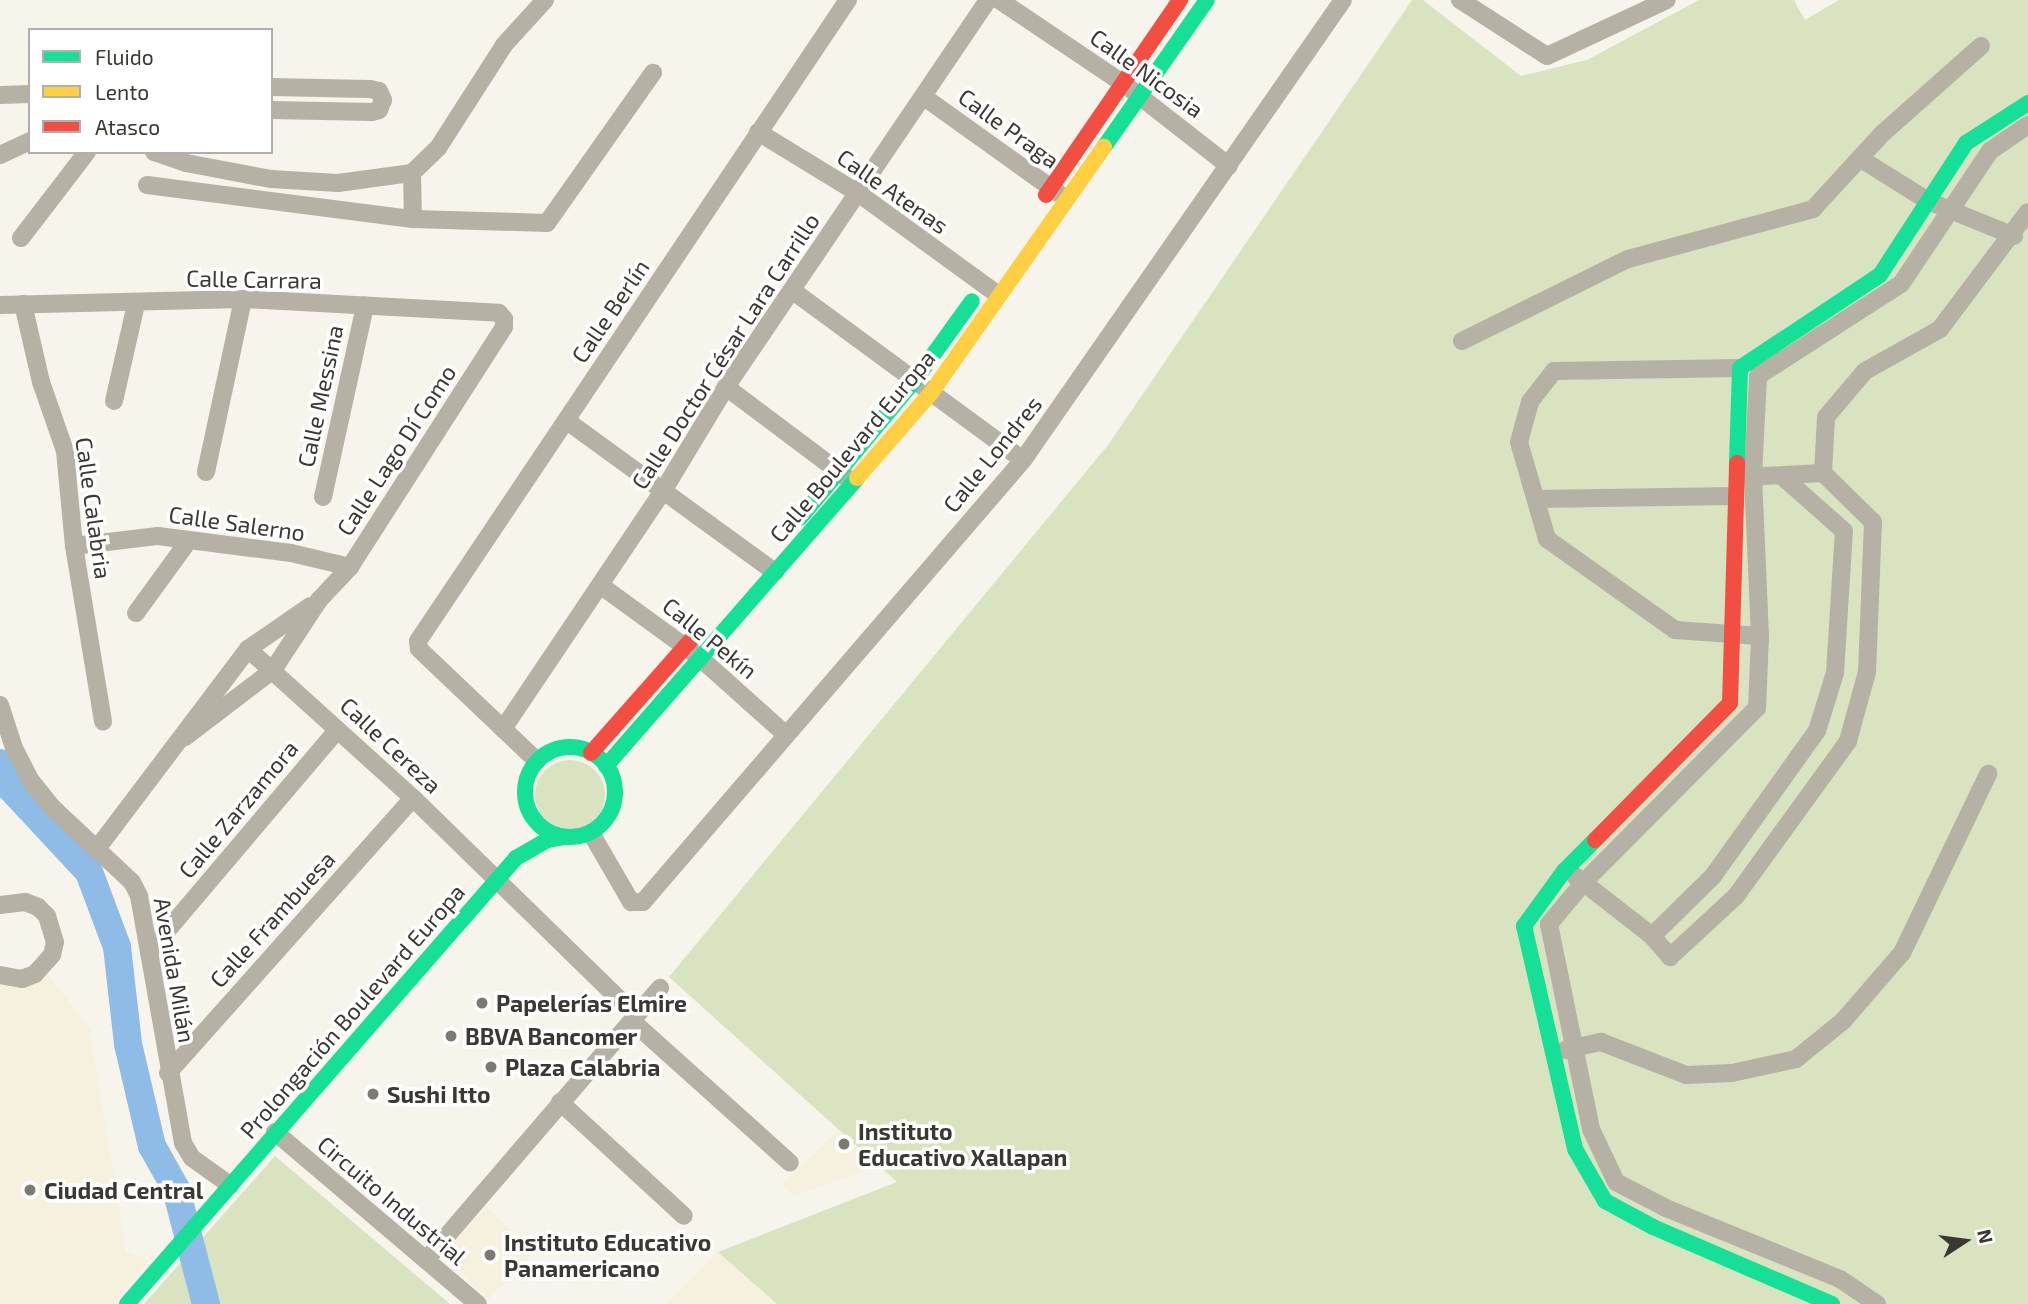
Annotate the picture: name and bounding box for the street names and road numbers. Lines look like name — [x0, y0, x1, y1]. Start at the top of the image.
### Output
street label: Calle Nicosia — [1085, 23, 1209, 123]
street label: Calle Praga — [953, 82, 1065, 174]
street label: Calle Atenas — [832, 142, 954, 240]
street label: Calle Doctor César Lara Carrillo — [625, 207, 825, 495]
street label: Calle Berlín — [565, 254, 655, 368]
street label: Calle Carrara — [186, 264, 322, 294]
street label: Calle Messina — [291, 322, 349, 470]
street label: Calle Boulevard Europa — [764, 344, 940, 548]
street label: Calle Lago Dí Como — [331, 360, 461, 540]
street label: Calle Londres — [937, 390, 1047, 518]
street label: Calle Calabria — [70, 435, 118, 581]
street label: Calle Salerno — [167, 500, 307, 546]
street label: Calle Pekín — [657, 592, 763, 684]
street label: Calle Cereza — [335, 691, 447, 799]
street label: Calle Zarzamora — [172, 735, 304, 883]
street label: Calle Frambuesa — [204, 845, 340, 993]
street label: Prolongación Boulevard Europa — [234, 878, 470, 1144]
street label: Avenida Milán — [149, 895, 201, 1045]
street label: Circuito Industrial — [312, 1130, 472, 1270]

